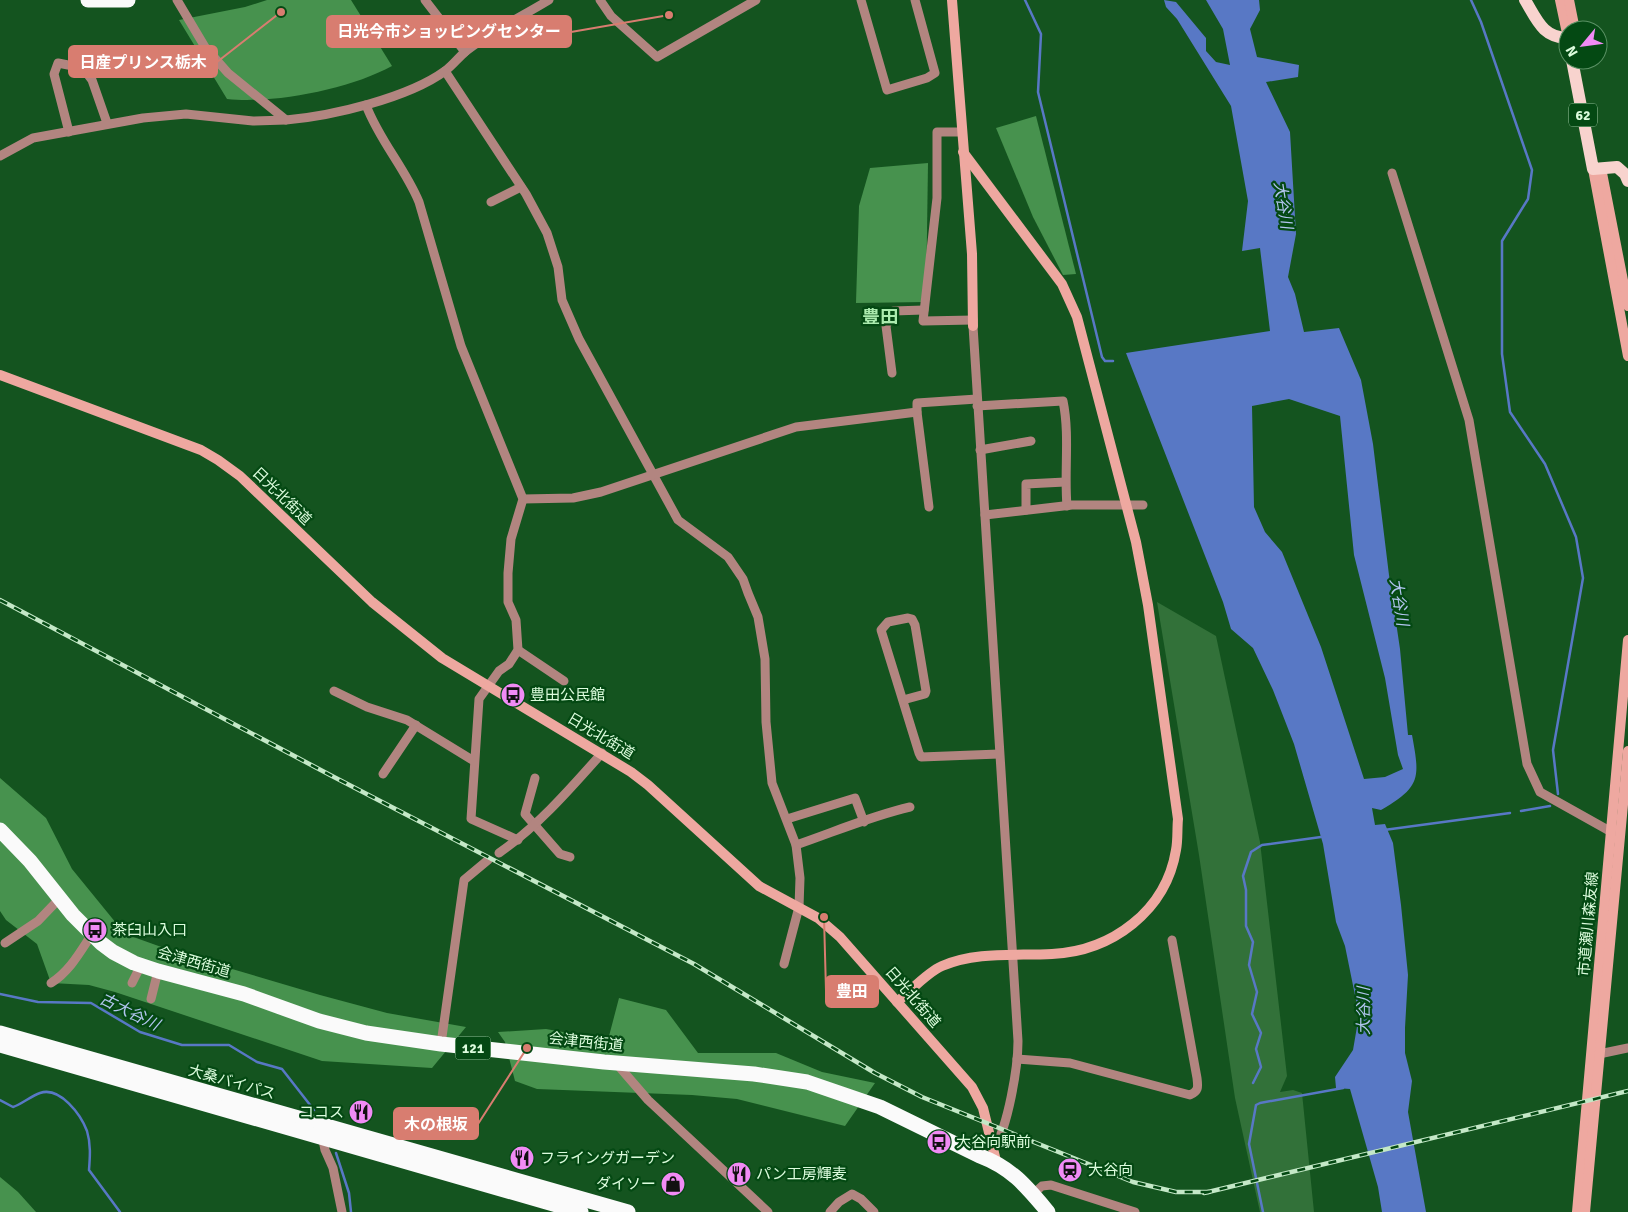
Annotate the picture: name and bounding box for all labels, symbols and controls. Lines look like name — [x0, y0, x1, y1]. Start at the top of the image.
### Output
callout: 日光今市ショッピングセンター — [327, 16, 571, 47]
north arrow — [1558, 20, 1608, 70]
text: 日光今市ショッピングセンター — [337, 22, 561, 42]
text: N — [1562, 43, 1582, 59]
callout: 日産プリンス栃木 — [69, 46, 217, 77]
text: 日産プリンス栃木 — [79, 53, 207, 73]
road number: 62 — [1569, 104, 1597, 126]
water label: 大谷川 — [1269, 180, 1297, 232]
district label: 豊田 — [862, 306, 898, 328]
street label: 日光北街道 — [249, 463, 315, 529]
water label: 大谷川 — [1385, 577, 1413, 629]
bus stop icon: 豊田公民館 — [500, 682, 526, 708]
place label: 豊田公民館 — [530, 686, 605, 704]
street label: 日光北街道 — [564, 709, 638, 763]
street label: 市道瀬川森友線 — [1574, 871, 1602, 977]
bus stop icon: 茶臼山入口 — [82, 917, 108, 943]
place label: 茶臼山入口 — [112, 921, 187, 939]
street label: 会津西街道 — [155, 943, 233, 981]
street label: 日光北街道 — [882, 963, 944, 1031]
callout: 豊田 — [826, 976, 878, 1007]
text: 豊田 — [836, 982, 868, 1002]
water label: 大谷川 — [1354, 985, 1374, 1035]
water label: 古大谷川 — [96, 989, 164, 1036]
street label: 会津西街道 — [548, 1029, 624, 1055]
road number: 121 — [456, 1036, 490, 1060]
street label: 大桑バイパス — [186, 1061, 278, 1103]
restaurant icon: ココス — [348, 1099, 374, 1125]
place label: ココス — [299, 1103, 344, 1121]
callout: 木の根坂 — [394, 1108, 478, 1139]
text: 木の根坂 — [404, 1115, 468, 1135]
bus stop icon: 大谷向駅前 — [926, 1129, 952, 1155]
place label: 大谷向駅前 — [956, 1133, 1031, 1151]
restaurant icon: フライングガーデン — [509, 1145, 535, 1171]
place label: フライングガーデン — [540, 1149, 675, 1167]
station icon: 大谷向 — [1057, 1157, 1083, 1183]
restaurant icon: パン工房輝麦 — [726, 1161, 752, 1187]
place label: 大谷向 — [1088, 1161, 1133, 1179]
place label: パン工房輝麦 — [756, 1165, 847, 1183]
shop icon: ダイソー — [660, 1171, 686, 1197]
place label: ダイソー — [596, 1175, 656, 1193]

